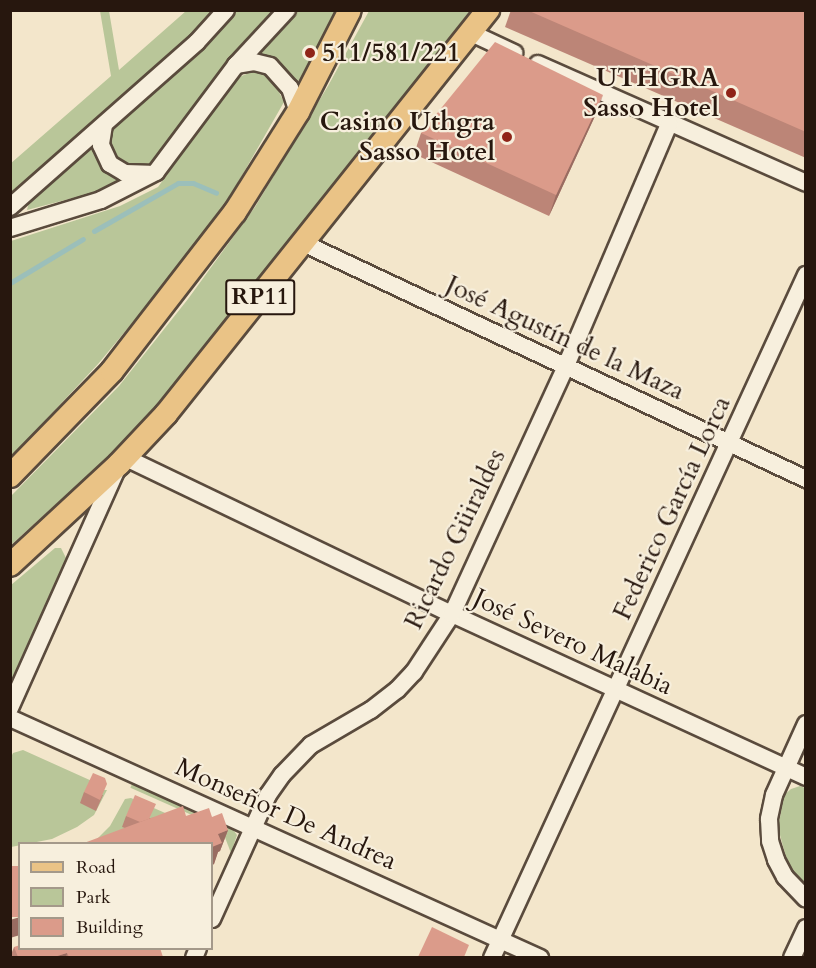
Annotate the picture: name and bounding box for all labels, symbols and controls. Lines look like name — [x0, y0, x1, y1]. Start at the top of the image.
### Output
place label: 511/581/221 — [322, 37, 460, 69]
marker: 511/581/221 — [303, 46, 317, 60]
place label: UTHGRA Sasso Hotel — [583, 62, 719, 124]
marker: UTHGRA Sasso Hotel — [724, 86, 738, 100]
place label: Casino Uthgra Sasso Hotel — [320, 106, 495, 168]
marker: Casino Uthgra Sasso Hotel — [500, 130, 514, 144]
street label: José Agustín de la Maza — [441, 269, 689, 407]
road number: RP11 — [224, 276, 296, 318]
street label: Federico García Lorca — [607, 391, 737, 625]
street label: Ricardo Güiraldes — [398, 444, 512, 634]
street label: José Severo Malabia — [468, 582, 678, 702]
street label: Monseñor De Andrea — [171, 751, 401, 877]
legend — [18, 842, 213, 950]
text: Road — [76, 855, 116, 880]
text: Park — [76, 885, 111, 910]
text: Building — [76, 915, 143, 940]

